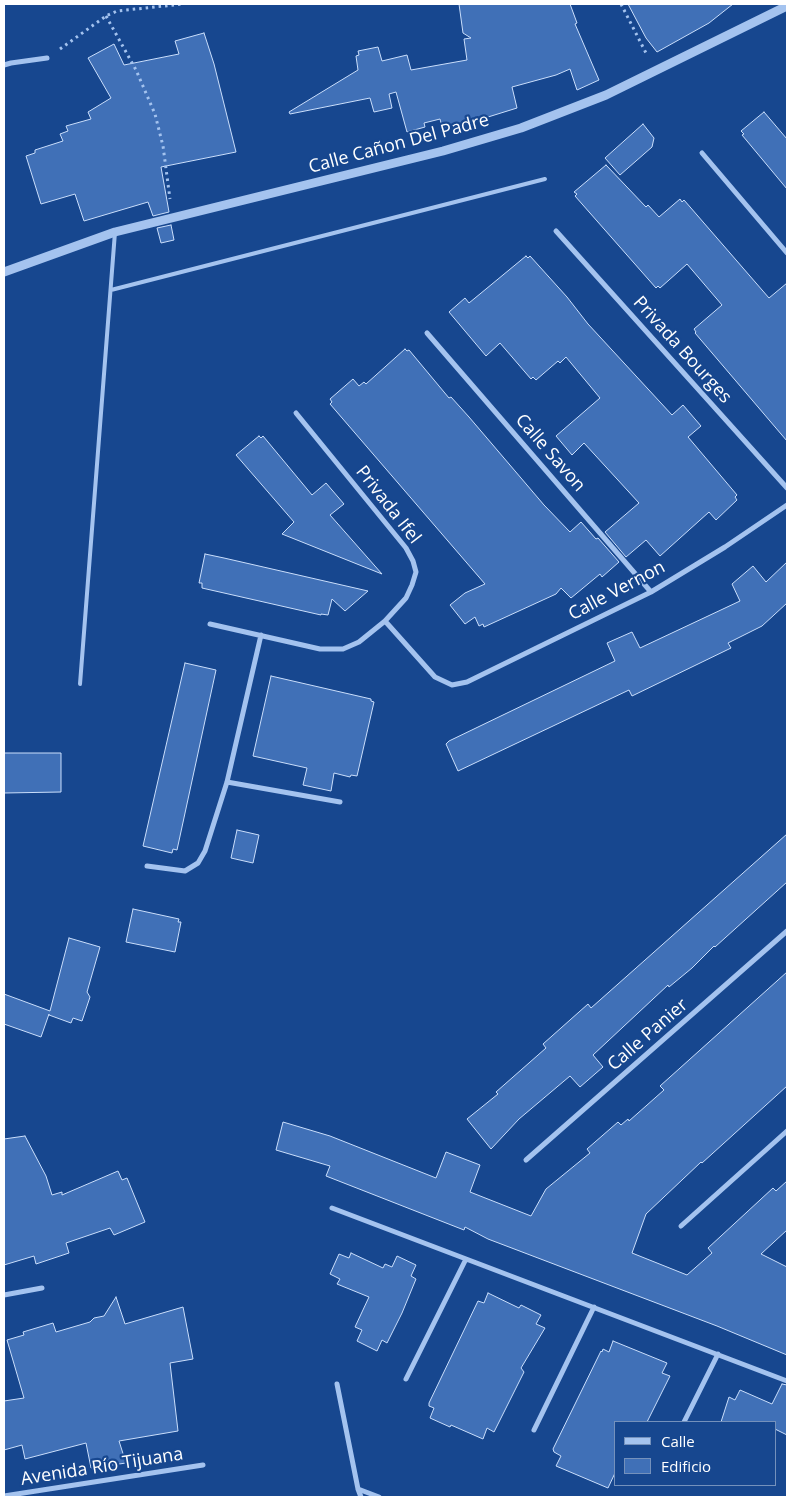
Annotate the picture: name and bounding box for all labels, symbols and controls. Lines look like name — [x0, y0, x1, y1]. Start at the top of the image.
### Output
street label: Calle Cañon Del Padre — [306, 110, 492, 178]
street label: Privada Bourges — [628, 292, 736, 408]
street label: Calle Savon — [510, 410, 590, 496]
street label: Privada Ifel — [351, 462, 425, 548]
street label: Calle Vernon — [565, 557, 669, 625]
street label: Calle Panier — [604, 994, 692, 1076]
legend — [614, 1421, 776, 1486]
text: Calle — [661, 1431, 695, 1451]
street label: Avenida Río Tijuana — [19, 1444, 185, 1490]
text: Edificio — [661, 1456, 711, 1476]

